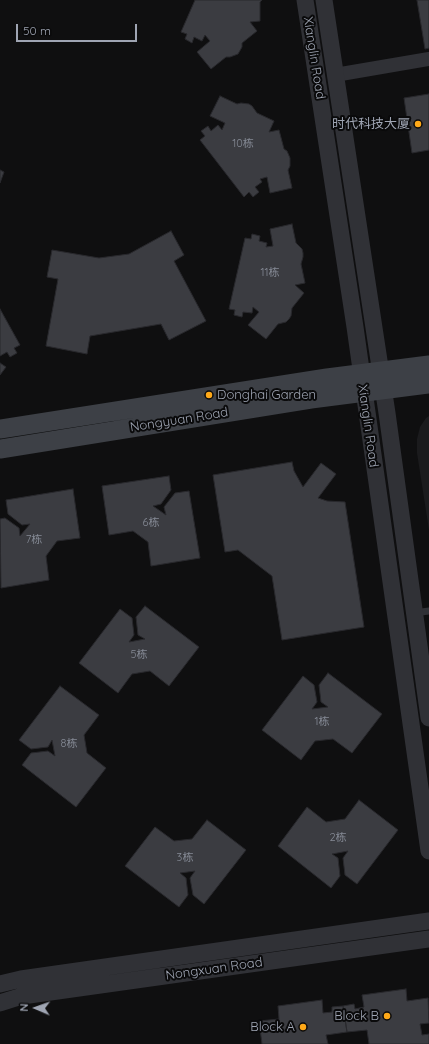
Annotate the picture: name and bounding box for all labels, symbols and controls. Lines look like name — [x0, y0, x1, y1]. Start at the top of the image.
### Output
scale bar — [18, 16, 139, 42]
street label: Xianglin Road — [300, 16, 328, 100]
text: 50 m — [23, 23, 51, 38]
place label: 时代科技大厦 — [332, 116, 410, 132]
marker: 时代科技大厦 — [413, 119, 423, 129]
house number: 10栋 — [232, 137, 254, 151]
house number: 11栋 — [260, 266, 280, 280]
street label: Xianglin Road — [354, 384, 382, 468]
place label: Donghai Garden — [217, 387, 316, 403]
marker: Donghai Garden — [204, 390, 214, 400]
street label: Nongyuan Road — [129, 405, 229, 435]
house number: 6栋 — [143, 516, 159, 530]
house number: 7栋 — [26, 533, 42, 547]
house number: 5栋 — [131, 648, 147, 662]
house number: 1栋 — [314, 715, 330, 729]
house number: 8栋 — [61, 737, 77, 751]
house number: 2栋 — [329, 831, 347, 845]
house number: 3栋 — [177, 851, 193, 865]
street label: Nongxuan Road — [165, 954, 263, 984]
north arrow — [16, 988, 56, 1028]
text: N — [17, 1003, 31, 1012]
place label: Block B — [334, 1008, 379, 1024]
marker: Block B — [382, 1011, 392, 1021]
place label: Block A — [250, 1019, 295, 1035]
marker: Block A — [298, 1022, 308, 1032]

